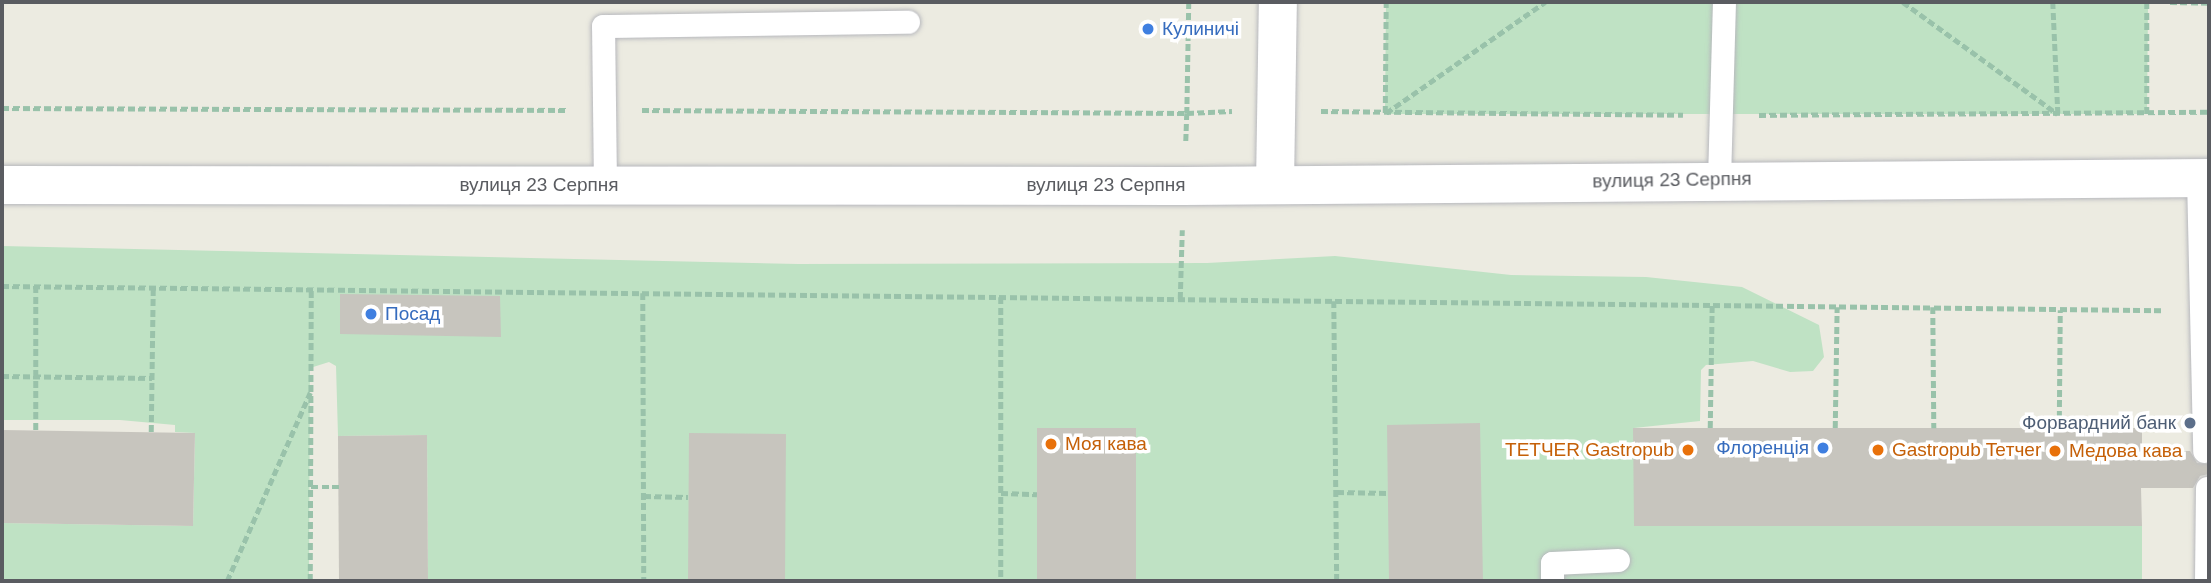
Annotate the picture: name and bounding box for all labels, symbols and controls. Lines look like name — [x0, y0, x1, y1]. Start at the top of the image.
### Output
place label: Кулиничі — [1162, 18, 1239, 40]
marker: Кулиничі — [1140, 21, 1156, 37]
street label: вулиця 23 Серпня — [1592, 167, 1752, 193]
street label: вулиця 23 Серпня — [459, 174, 619, 196]
street label: вулиця 23 Серпня — [1026, 174, 1186, 196]
place label: Посад — [385, 303, 440, 325]
marker: Посад — [363, 306, 379, 322]
place label: Форвардний банк — [2022, 412, 2176, 434]
marker: Форвардний банк — [2182, 415, 2198, 431]
place label: Моя кава — [1065, 433, 1147, 455]
marker: Моя кава — [1043, 436, 1059, 452]
place label: Флоренція — [1716, 437, 1809, 459]
place label: ТЕТЧЕR Gastropub — [1505, 439, 1674, 461]
place label: Gastropub Teтчеr — [1892, 439, 2042, 461]
marker: Флоренція — [1815, 440, 1831, 456]
place label: Медова кава — [2069, 440, 2182, 462]
marker: ТЕТЧЕR Gastropub — [1680, 442, 1696, 458]
marker: Gastropub Teтчеr — [1870, 442, 1886, 458]
marker: Медова кава — [2047, 443, 2063, 459]

